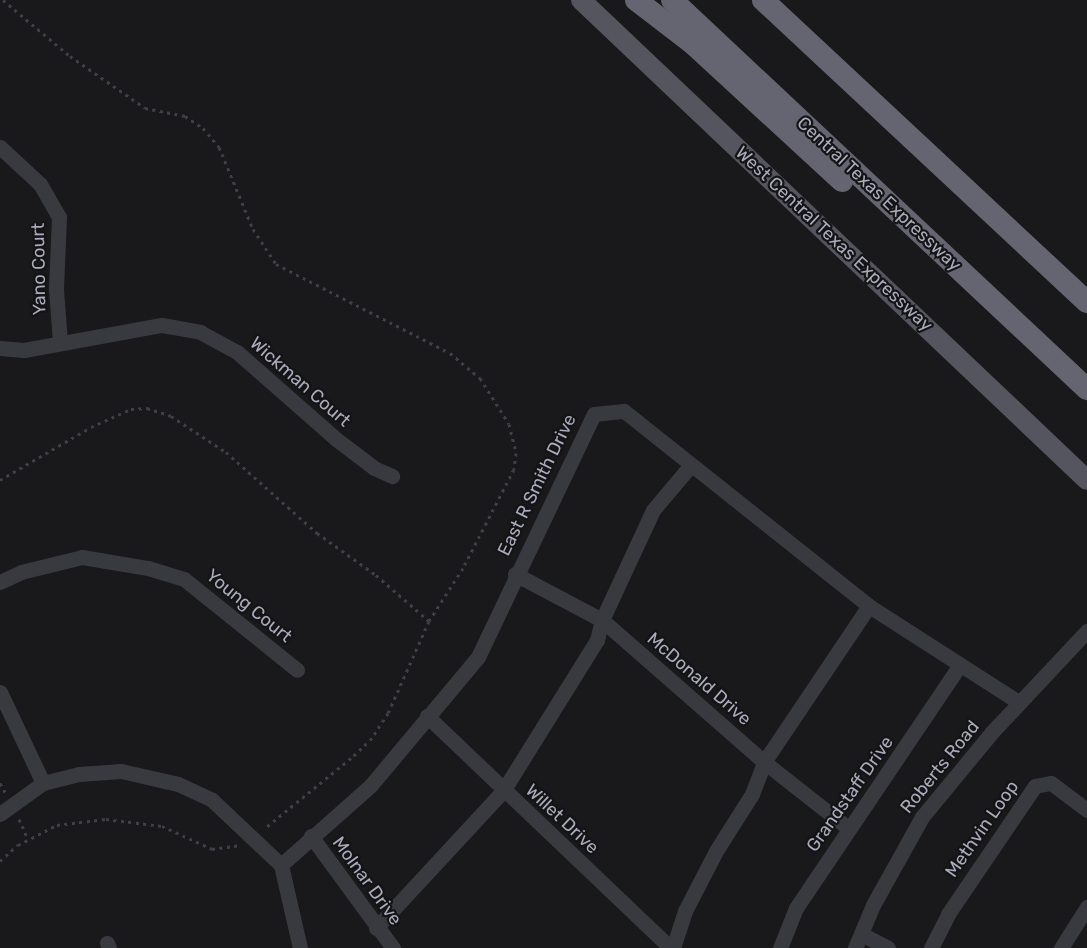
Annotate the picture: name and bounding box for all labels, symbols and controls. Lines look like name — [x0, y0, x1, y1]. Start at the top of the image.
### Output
street label: Central Texas Expressway — [792, 112, 966, 276]
street label: West Central Texas Expressway — [731, 142, 937, 336]
street label: Yano Court — [27, 223, 51, 315]
street label: Wickman Court — [245, 332, 355, 432]
street label: East R Smith Drive — [493, 411, 581, 559]
street label: Young Court — [202, 565, 296, 647]
street label: McDonald Drive — [643, 628, 755, 730]
street label: Roberts Road — [896, 716, 984, 818]
street label: Grandstaff Drive — [802, 732, 898, 856]
street label: Methvin Loop — [941, 777, 1023, 881]
street label: Willet Drive — [521, 780, 603, 858]
street label: Molnar Drive — [328, 832, 406, 930]

